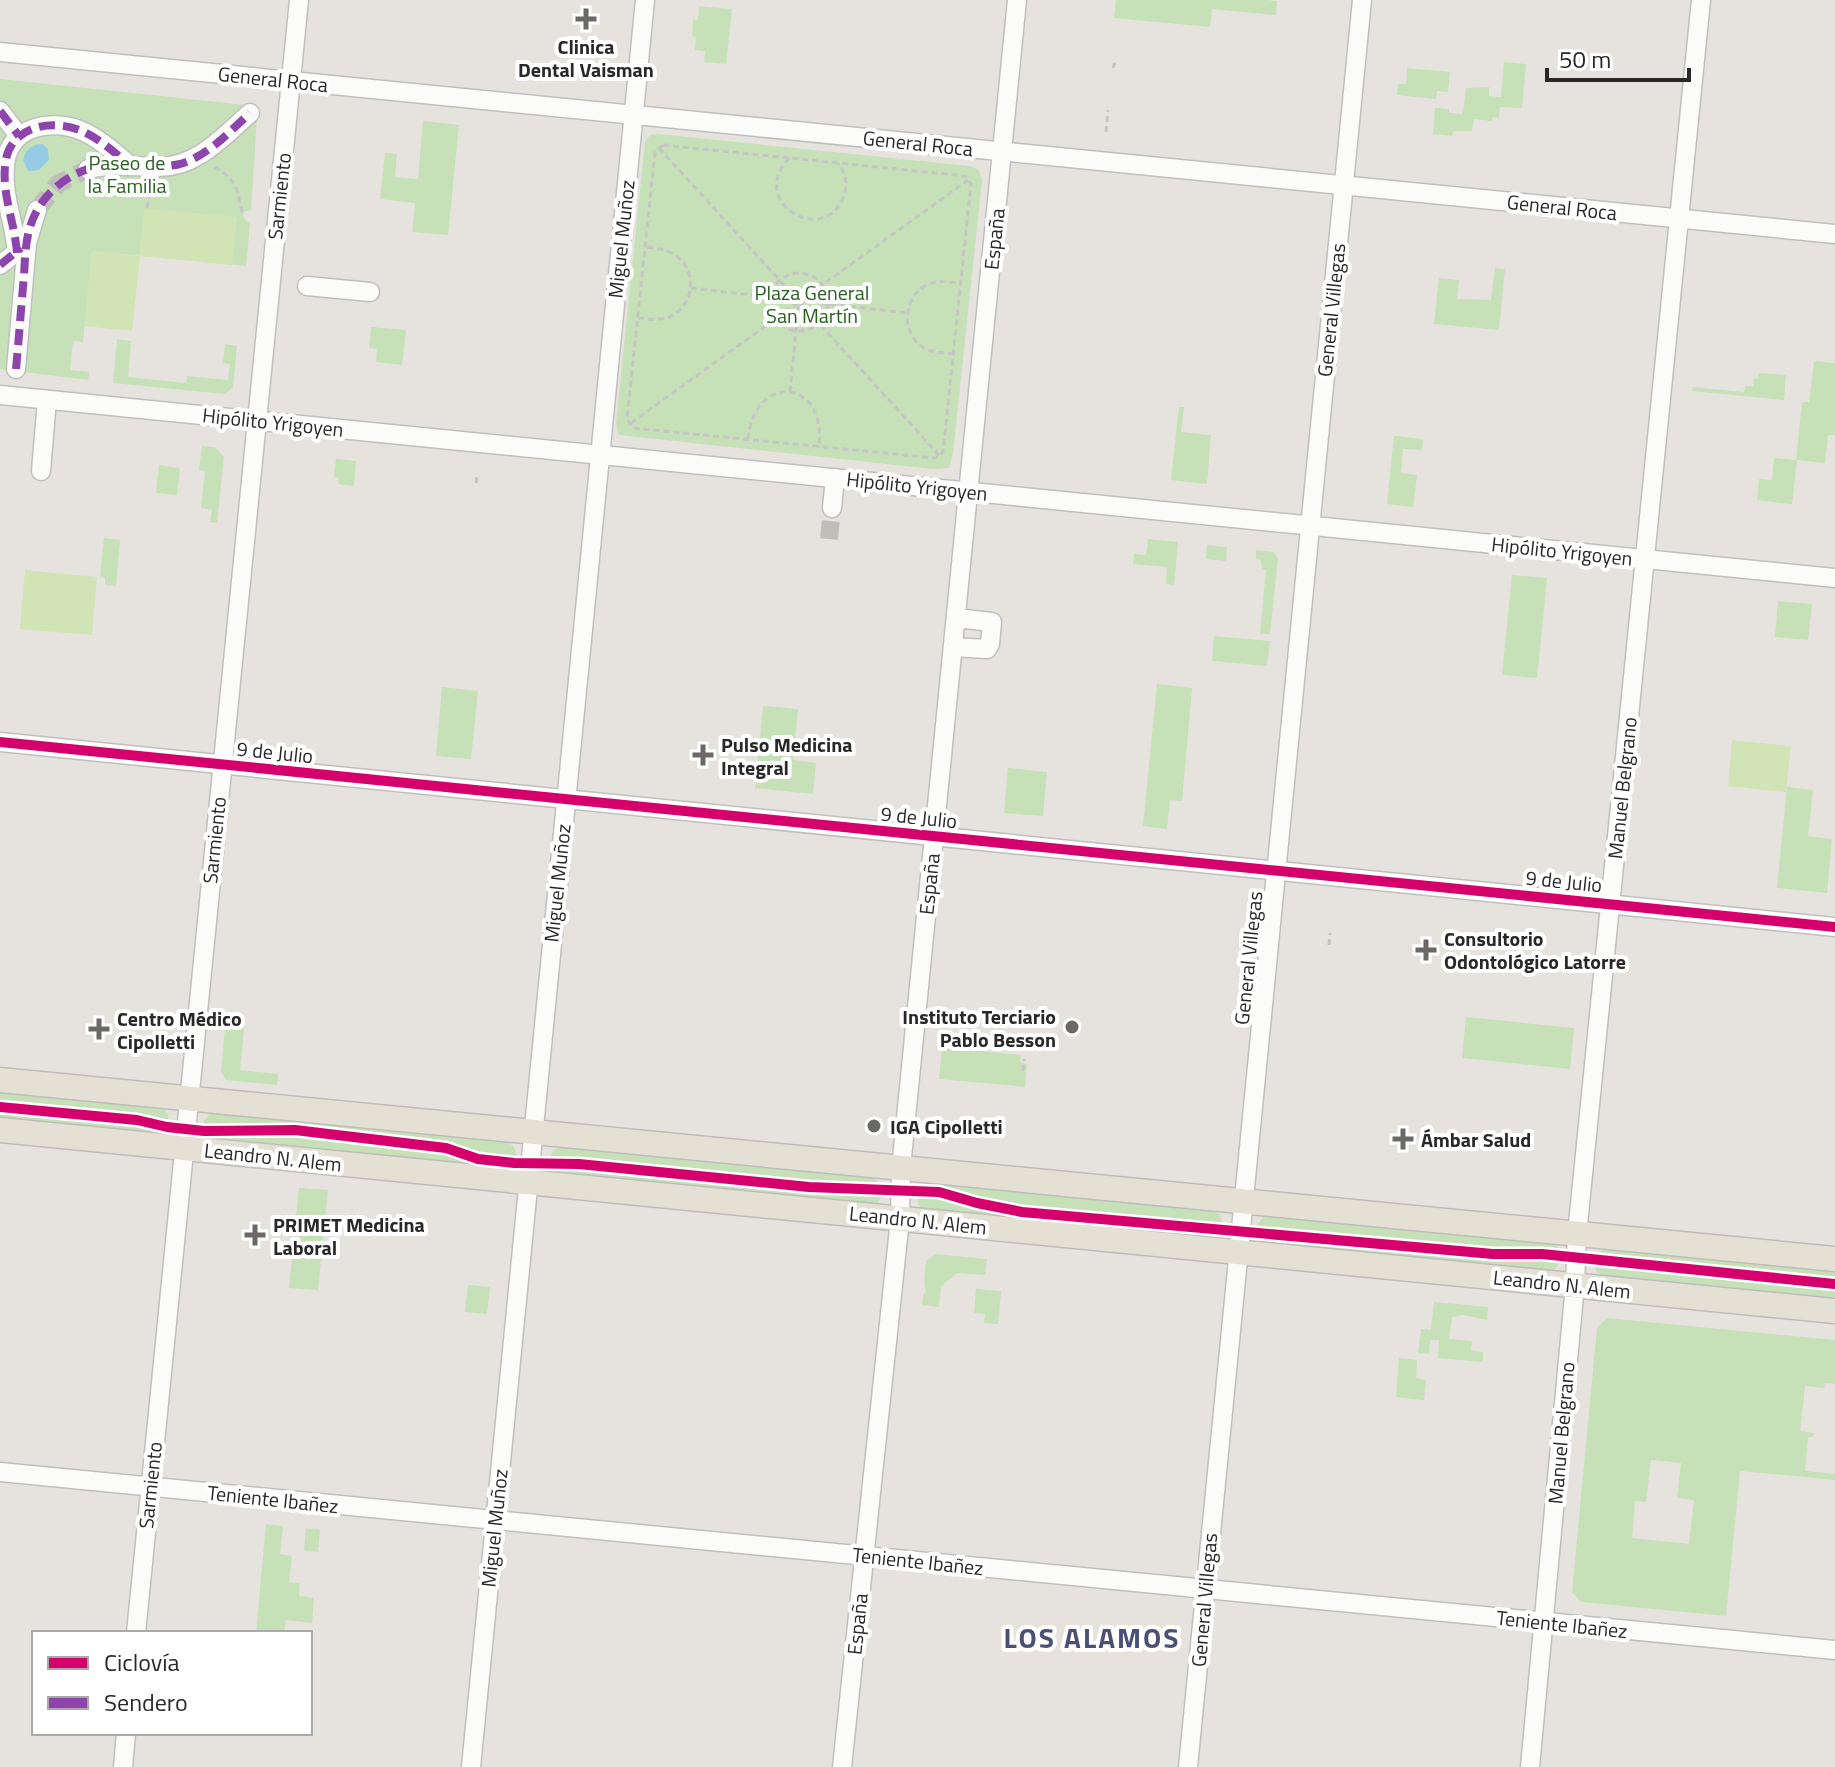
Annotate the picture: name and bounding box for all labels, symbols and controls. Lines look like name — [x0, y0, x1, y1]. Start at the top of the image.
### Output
marker: Clinica Dental Vaisman — [575, 8, 597, 30]
place label: Clinica Dental Vaisman — [518, 31, 654, 85]
scale bar — [1547, 32, 1689, 82]
text: 50 m — [1559, 41, 1611, 77]
street label: General Roca — [216, 58, 330, 100]
street label: General Roca — [861, 122, 975, 164]
park label: Paseo de la Familia — [87, 147, 167, 201]
street label: Sarmiento — [259, 151, 299, 241]
street label: Miguel Muñoz — [599, 178, 643, 300]
street label: General Roca — [1505, 186, 1619, 228]
street label: España — [975, 207, 1013, 271]
street label: General Villegas — [1309, 242, 1353, 378]
park label: Plaza General San Martín — [755, 277, 869, 331]
street label: Hipólito Yrigoyen — [201, 399, 345, 445]
street label: Hipólito Yrigoyen — [845, 463, 989, 509]
street label: Hipólito Yrigoyen — [1490, 528, 1634, 574]
street label: Manuel Belgrano — [1599, 715, 1645, 861]
place label: Pulso Medicina Integral — [721, 729, 852, 783]
street label: 9 de Julio — [235, 733, 315, 771]
marker: Pulso Medicina Integral — [692, 744, 714, 766]
street label: Sarmiento — [194, 795, 234, 885]
street label: 9 de Julio — [879, 798, 959, 836]
street label: Miguel Muñoz — [535, 822, 579, 944]
street label: España — [910, 852, 948, 916]
street label: 9 de Julio — [1524, 862, 1604, 900]
street label: General Villegas — [1226, 890, 1270, 1026]
place label: Consultorio Odontológico Latorre — [1444, 923, 1626, 977]
marker: Consultorio Odontológico Latorre — [1415, 939, 1437, 961]
place label: Instituto Terciario Pablo Besson — [902, 1001, 1056, 1055]
place label: Centro Médico Cipolletti — [117, 1003, 242, 1057]
marker: Centro Médico Cipolletti — [88, 1018, 110, 1040]
marker: Instituto Terciario Pablo Besson — [1063, 1018, 1081, 1036]
place label: IGA Cipolletti — [890, 1111, 1003, 1142]
marker: IGA Cipolletti — [865, 1117, 883, 1135]
place label: Ámbar Salud — [1421, 1124, 1531, 1155]
marker: Ámbar Salud — [1392, 1128, 1414, 1150]
street label: Leandro N. Alem — [203, 1134, 343, 1180]
street label: Leandro N. Alem — [848, 1197, 988, 1243]
place label: PRIMET Medicina Laboral — [273, 1209, 425, 1263]
marker: PRIMET Medicina Laboral — [244, 1224, 266, 1246]
street label: Leandro N. Alem — [1492, 1261, 1632, 1307]
street label: Manuel Belgrano — [1539, 1360, 1583, 1506]
street label: Sarmiento — [130, 1440, 170, 1530]
street label: Miguel Muñoz — [472, 1467, 516, 1589]
street label: Teniente Ibañez — [206, 1477, 340, 1521]
street label: General Villegas — [1183, 1532, 1225, 1668]
street label: Teniente Ibañez — [851, 1539, 985, 1583]
street label: España — [838, 1592, 876, 1656]
street label: Teniente Ibañez — [1495, 1602, 1629, 1646]
district label: LOS ALAMOS — [1003, 1616, 1181, 1659]
legend — [32, 1631, 312, 1735]
text: Ciclovía — [104, 1644, 180, 1680]
text: Sendero — [104, 1684, 188, 1720]

